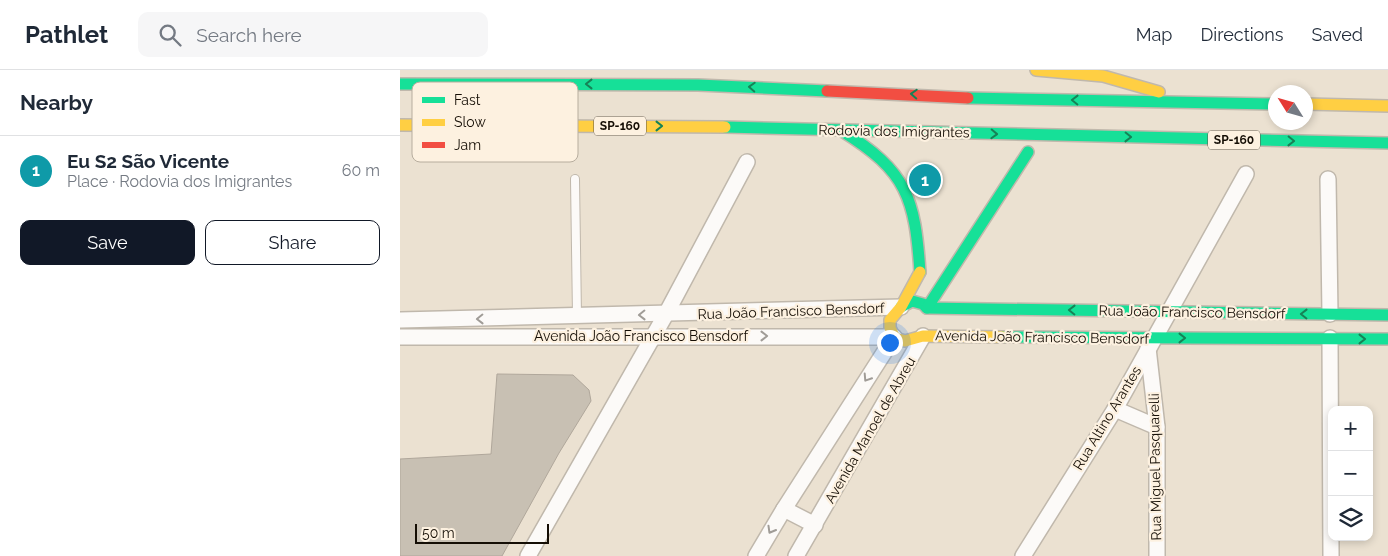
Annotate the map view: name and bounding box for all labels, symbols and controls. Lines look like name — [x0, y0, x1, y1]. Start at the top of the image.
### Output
search box — [138, 12, 488, 57]
text: Pathlet — [25, 20, 108, 49]
icon: search — [156, 21, 184, 49]
text: Search here — [196, 24, 302, 46]
text: Map — [1136, 24, 1172, 45]
text: Directions — [1200, 24, 1284, 45]
text: Saved — [1312, 24, 1363, 45]
one-way arrow — [585, 79, 592, 89]
legend — [412, 82, 578, 162]
one-way arrow — [747, 82, 755, 93]
north arrow — [1268, 85, 1313, 130]
one-way arrow — [910, 89, 918, 100]
text: Nearby — [20, 90, 93, 115]
text: Fast — [454, 92, 481, 108]
one-way arrow — [1071, 94, 1079, 105]
text: Slow — [454, 114, 486, 130]
road number: SP-160 — [594, 116, 646, 136]
one-way arrow — [655, 121, 663, 131]
street label: Rodovia dos Imigrantes — [818, 122, 970, 140]
one-way arrow — [990, 129, 998, 139]
road number: SP-160 — [1208, 130, 1260, 150]
one-way arrow — [1124, 132, 1132, 143]
one-way arrow — [1287, 136, 1295, 146]
text: Jam — [454, 137, 481, 153]
text: Eu S2 São Vicente — [67, 150, 229, 172]
text: 1 — [32, 161, 40, 180]
text: 60 m — [342, 161, 380, 180]
pin: 1 — [909, 161, 941, 199]
text: Place · Rodovia dos Imigrantes — [67, 172, 292, 191]
button: Save — [20, 220, 195, 265]
button: Share — [205, 220, 380, 265]
street label: Rua João Francisco Bensdorf — [697, 300, 886, 322]
street label: Rua João Francisco Bensdorf — [1098, 302, 1287, 322]
one-way arrow — [1068, 305, 1076, 316]
one-way arrow — [1300, 309, 1308, 319]
one-way arrow — [638, 310, 646, 320]
one-way arrow — [476, 313, 484, 324]
street label: Avenida João Francisco Bensdorf — [935, 327, 1151, 347]
street label: Avenida João Francisco Bensdorf — [534, 328, 749, 344]
your location — [877, 330, 903, 356]
one-way arrow — [760, 331, 768, 341]
one-way arrow — [1178, 333, 1186, 343]
one-way arrow — [1358, 333, 1366, 344]
street label: Avenida Manoel de Abreu — [821, 354, 919, 506]
street label: Rua Altino Arantes — [1070, 363, 1144, 473]
one-way arrow — [864, 372, 874, 381]
street label: Rua Miguel Pasquarelli — [1146, 393, 1164, 541]
map controls — [1328, 406, 1373, 541]
button: + — [1328, 406, 1373, 451]
button: − — [1328, 451, 1373, 496]
button: layers — [1328, 496, 1373, 541]
scale bar — [415, 521, 549, 544]
one-way arrow — [768, 524, 778, 533]
text: 50 m — [422, 525, 455, 541]

